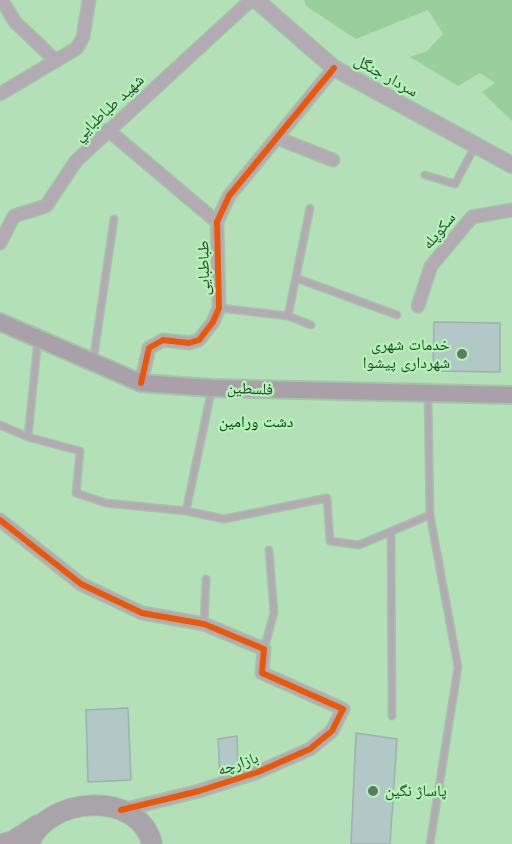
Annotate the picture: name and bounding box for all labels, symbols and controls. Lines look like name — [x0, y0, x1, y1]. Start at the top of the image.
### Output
street label: سردار جنگل — [351, 51, 421, 101]
street label: شهيد طباطبايي — [70, 70, 148, 146]
street label: سکوپله — [418, 209, 460, 253]
street label: طباطبایی — [194, 240, 214, 296]
place label: خدمات شهری شهرداری پیشوا — [363, 335, 450, 373]
marker: خدمات شهری شهرداری پیشوا — [455, 347, 469, 361]
street label: فلسطین — [226, 379, 274, 399]
park label: دشت ورامین — [219, 412, 293, 432]
street label: بازارچه — [215, 748, 261, 780]
place label: پاساژ نگین — [385, 781, 447, 801]
marker: پاساژ نگین — [366, 784, 380, 798]

